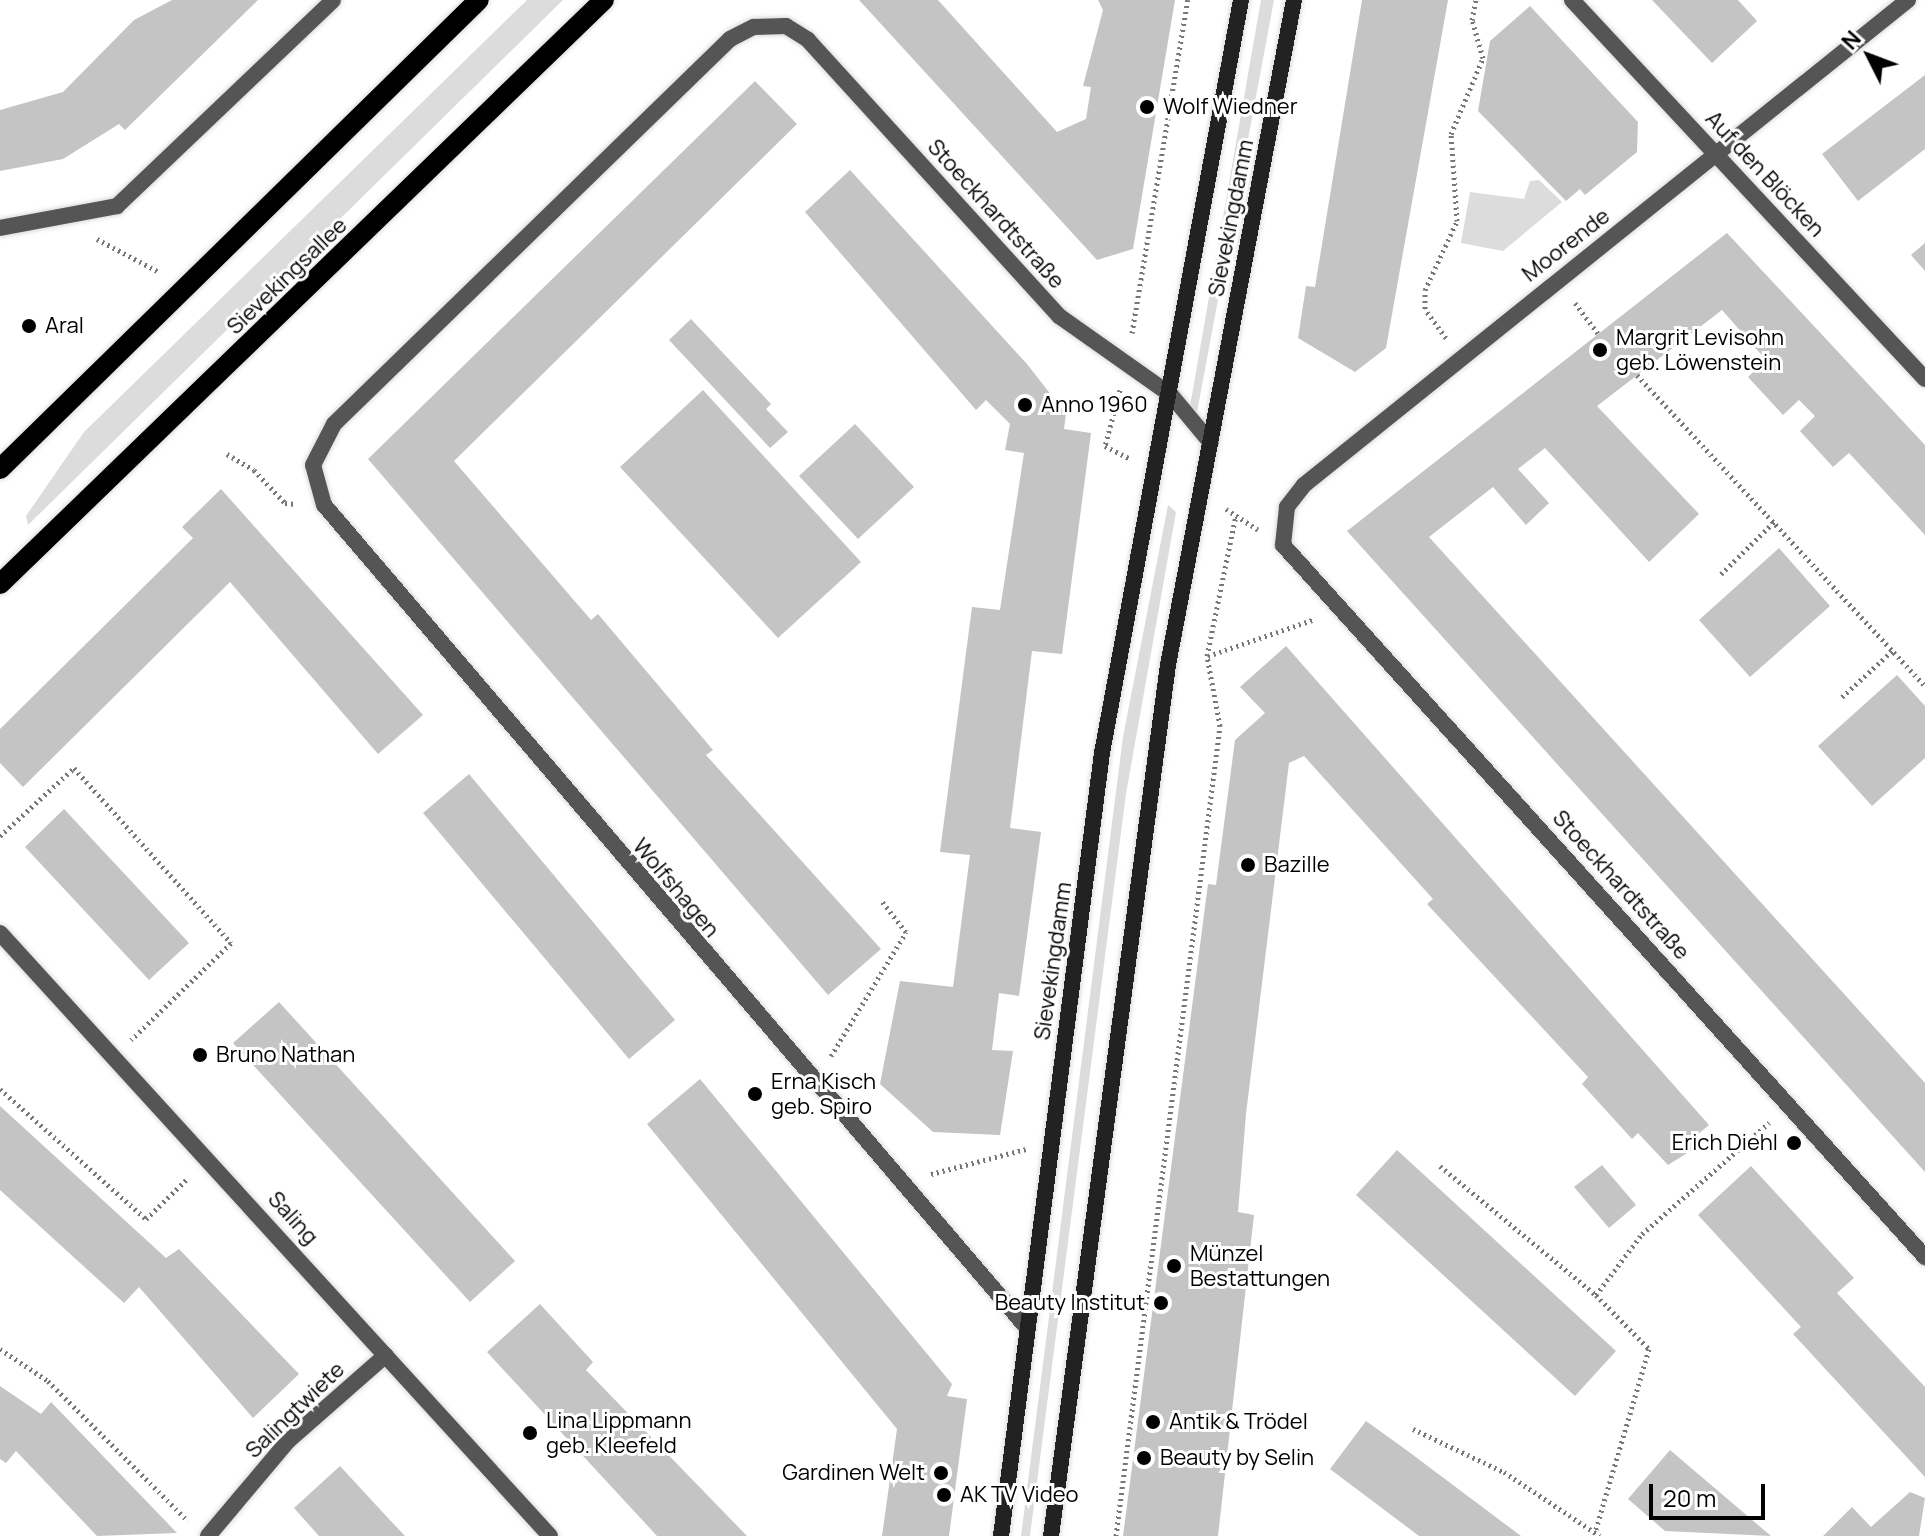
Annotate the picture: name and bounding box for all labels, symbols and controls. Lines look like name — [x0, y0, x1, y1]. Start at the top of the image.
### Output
north arrow — [1829, 16, 1909, 96]
text: N — [1835, 24, 1868, 56]
place label: Wolf Wiedner — [1163, 94, 1298, 120]
marker: Wolf Wiedner — [1138, 98, 1156, 116]
street label: Auf den Blöcken — [1700, 106, 1830, 242]
street label: Stoeckhardtstraße — [922, 134, 1070, 294]
street label: Sievekingdamm — [1203, 137, 1259, 299]
street label: Moorende — [1517, 203, 1615, 287]
street label: Sievekingsallee — [221, 212, 353, 340]
place label: Aral — [45, 313, 84, 339]
marker: Aral — [20, 317, 38, 335]
place label: Margrit Levisohn geb. Löwenstein — [1616, 324, 1784, 376]
marker: Margrit Levisohn geb. Löwenstein — [1591, 341, 1609, 359]
place label: Anno 1960 — [1041, 392, 1148, 418]
marker: Anno 1960 — [1016, 396, 1034, 414]
street label: Stoeckhardtstraße — [1547, 805, 1695, 965]
street label: Wolfshagen — [627, 833, 725, 943]
place label: Bazille — [1264, 852, 1330, 878]
marker: Bazille — [1239, 856, 1257, 874]
street label: Sievekingdamm — [1029, 880, 1077, 1042]
place label: Bruno Nathan — [216, 1042, 355, 1068]
marker: Bruno Nathan — [191, 1046, 209, 1064]
place label: Erna Kisch geb. Spiro — [771, 1068, 876, 1120]
marker: Erna Kisch geb. Spiro — [746, 1085, 764, 1103]
place label: Erich Diehl — [1672, 1130, 1778, 1156]
marker: Erich Diehl — [1785, 1134, 1803, 1152]
street label: Saling — [262, 1186, 324, 1250]
place label: Münzel Bestattungen — [1190, 1240, 1330, 1292]
marker: Münzel Bestattungen — [1165, 1257, 1183, 1275]
place label: Beauty Institut — [995, 1290, 1145, 1316]
marker: Beauty Institut — [1152, 1294, 1170, 1312]
street label: Salingtwiete — [240, 1356, 350, 1464]
place label: Lina Lippmann geb. Kleefeld — [546, 1407, 691, 1458]
place label: Antik & Trödel — [1169, 1409, 1308, 1435]
marker: Antik & Trödel — [1144, 1413, 1162, 1431]
marker: Lina Lippmann geb. Kleefeld — [521, 1424, 539, 1442]
place label: Beauty by Selin — [1160, 1445, 1314, 1471]
marker: Beauty by Selin — [1135, 1449, 1153, 1467]
place label: Gardinen Welt — [782, 1460, 925, 1486]
marker: Gardinen Welt — [932, 1464, 950, 1482]
scale bar — [1653, 1468, 1769, 1518]
text: 20 m — [1663, 1481, 1716, 1514]
place label: AK TV Video — [960, 1482, 1079, 1508]
marker: AK TV Video — [935, 1486, 953, 1504]

